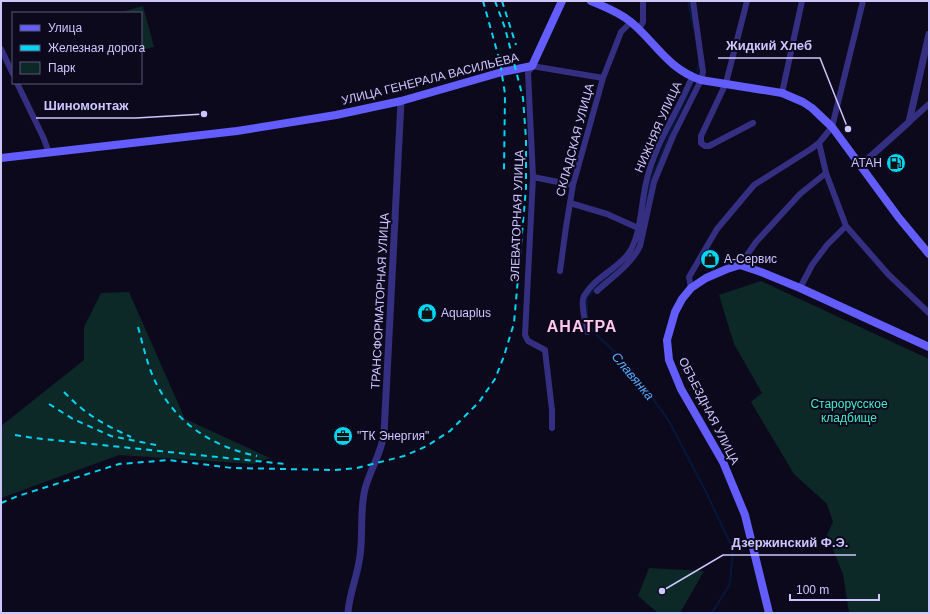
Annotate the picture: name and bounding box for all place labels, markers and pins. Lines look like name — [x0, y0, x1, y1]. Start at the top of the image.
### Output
callout: Жидкий Хлеб — [718, 33, 820, 58]
callout: Шиномонтаж — [36, 93, 136, 118]
fuel station icon: АТАН — [885, 152, 907, 174]
place label: АТАН — [851, 156, 882, 170]
shop icon: А-Сервис — [699, 248, 721, 270]
place label: А-Сервис — [724, 252, 777, 266]
shop icon: Aquaplus — [416, 302, 438, 324]
place label: Aquaplus — [441, 306, 491, 320]
office icon: "ТК Энергия" — [332, 425, 354, 447]
place label: "ТК Энергия" — [357, 429, 429, 443]
callout: Дзержинский Ф.Э. — [723, 530, 856, 555]

